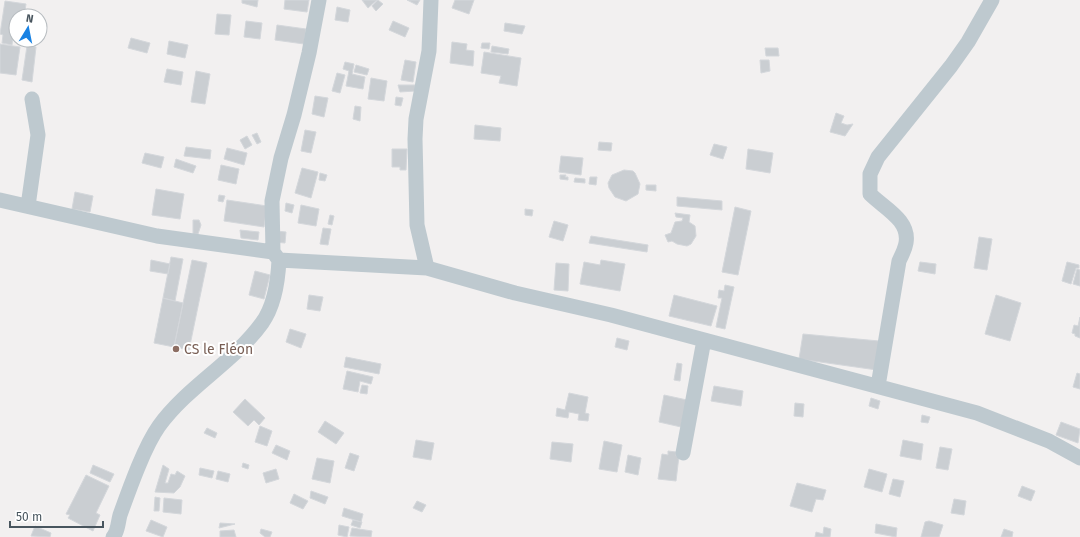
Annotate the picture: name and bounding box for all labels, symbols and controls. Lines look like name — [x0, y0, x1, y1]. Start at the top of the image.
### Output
north arrow — [8, 8, 48, 48]
text: N — [25, 12, 34, 26]
place label: CS le Fléon — [184, 341, 253, 358]
marker: CS le Fléon — [171, 344, 181, 354]
scale bar — [10, 503, 103, 529]
text: 50 m — [16, 510, 42, 524]

